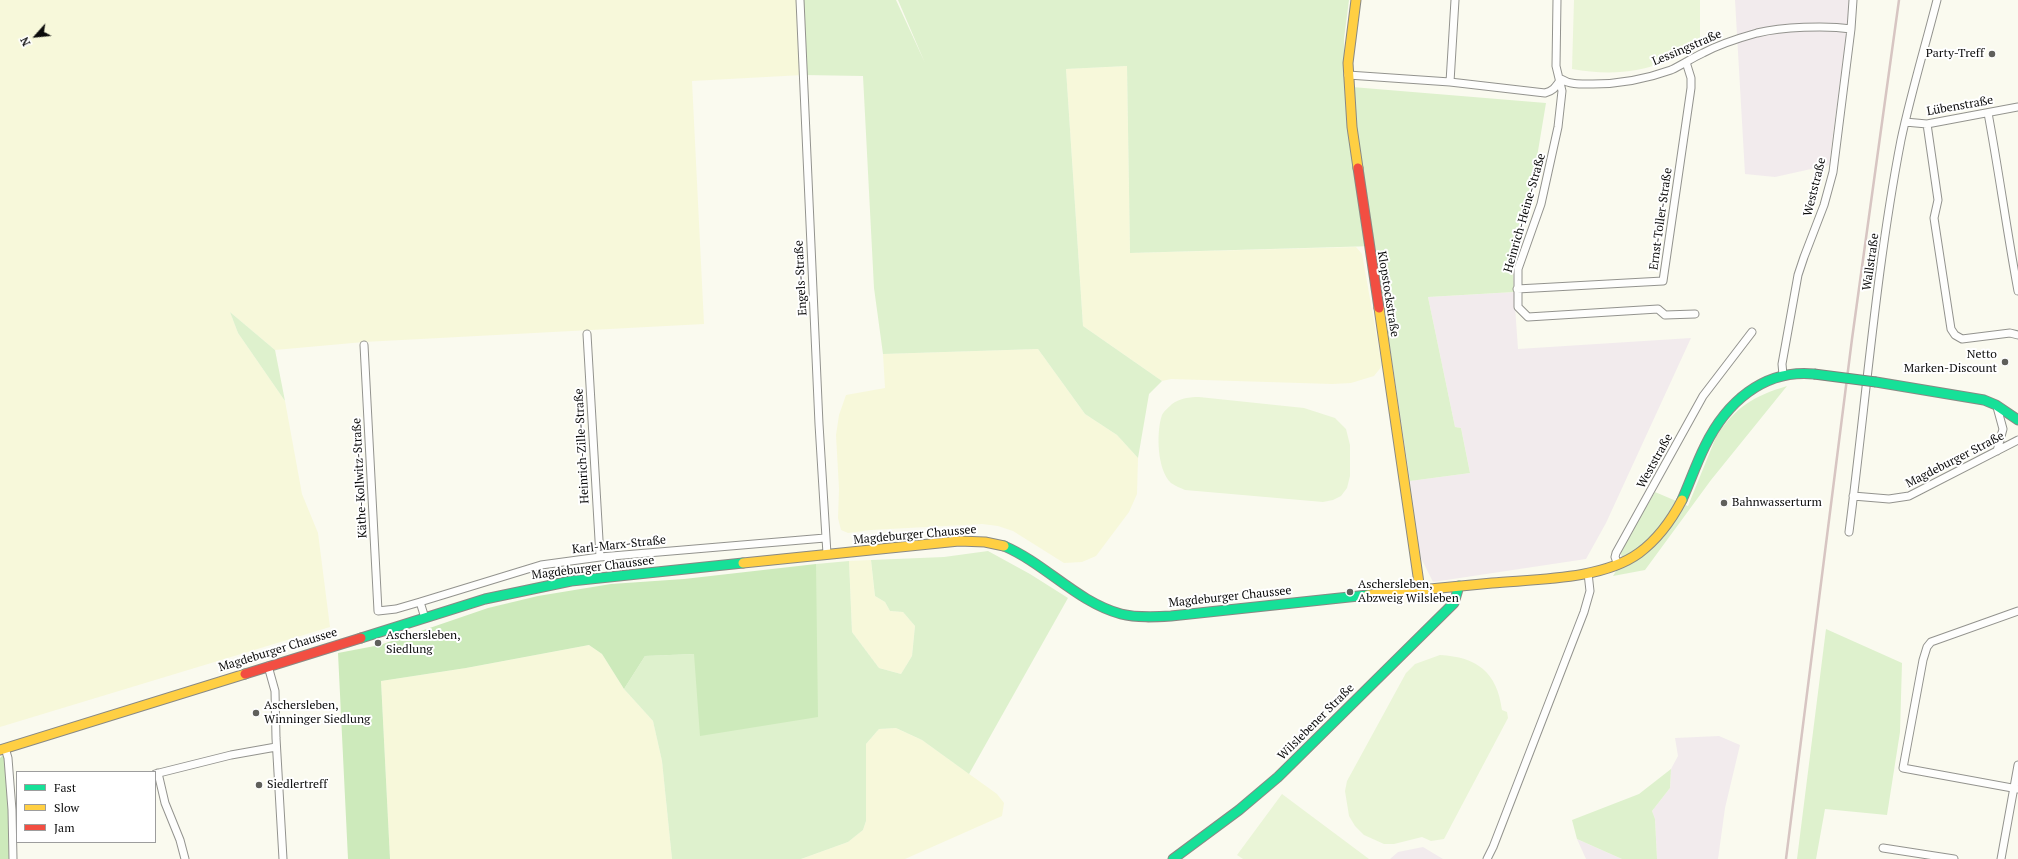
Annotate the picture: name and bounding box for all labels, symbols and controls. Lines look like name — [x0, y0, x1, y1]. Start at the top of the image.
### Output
north arrow — [16, 16, 56, 56]
street label: Lessingstraße — [1650, 27, 1724, 69]
text: N — [17, 35, 33, 48]
place label: Party-Treff — [1926, 47, 1984, 61]
marker: Party-Treff — [1987, 49, 1997, 59]
street label: Lübenstraße — [1926, 93, 1994, 119]
street label: Heinrich-Heine-Straße — [1501, 152, 1549, 274]
street label: Weststraße — [1801, 156, 1829, 218]
street label: Ernst-Toller-Straße — [1647, 167, 1675, 271]
street label: Wallstraße — [1860, 232, 1882, 292]
street label: Engels-Straße — [792, 240, 810, 316]
street label: Klopstockstraße — [1374, 250, 1402, 338]
place label: Netto Marken-Discount — [1904, 348, 1997, 376]
marker: Netto Marken-Discount — [2000, 357, 2010, 367]
street label: Heinrich-Zille-Straße — [572, 388, 592, 504]
street label: Käthe-Kollwitz-Straße — [350, 418, 370, 538]
street label: Magdeburger Straße — [1903, 429, 2007, 491]
street label: Weststraße — [1634, 431, 1676, 491]
place label: Bahnwasserturm — [1732, 496, 1822, 510]
marker: Bahnwasserturm — [1719, 498, 1729, 508]
street label: Magdeburger Chaussee — [853, 522, 977, 548]
street label: Karl-Marx-Straße — [571, 533, 667, 557]
street label: Magdeburger Chaussee — [531, 553, 655, 583]
place label: Aschersleben, Abzweig Wilsleben — [1358, 578, 1459, 606]
street label: Magdeburger Chaussee — [1168, 583, 1292, 611]
marker: Aschersleben, Abzweig Wilsleben — [1345, 587, 1355, 597]
street label: Magdeburger Chaussee — [217, 625, 339, 675]
place label: Aschersleben, Siedlung — [386, 629, 461, 657]
marker: Aschersleben, Siedlung — [373, 638, 383, 648]
street label: Wilslebener Straße — [1275, 681, 1357, 763]
place label: Aschersleben, Winninger Siedlung — [264, 699, 370, 727]
marker: Aschersleben, Winninger Siedlung — [251, 708, 261, 718]
legend — [16, 771, 156, 843]
place label: Siedlertreff — [267, 778, 327, 792]
text: Fast — [54, 780, 76, 795]
marker: Siedlertreff — [254, 780, 264, 790]
text: Slow — [54, 800, 79, 815]
text: Jam — [54, 820, 75, 835]

